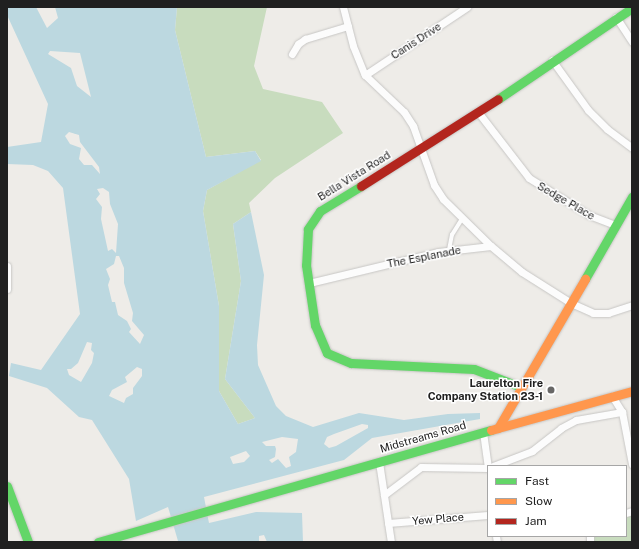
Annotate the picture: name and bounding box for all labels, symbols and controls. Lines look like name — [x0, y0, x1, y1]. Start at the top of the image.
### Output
street label: Canis Drive — [388, 20, 444, 62]
street label: Bella Vista Road — [315, 148, 393, 204]
street label: Sedge Place — [535, 179, 597, 223]
street label: The Esplanade — [386, 243, 462, 271]
place label: Laurelton Fire Company Station 23-1 — [428, 377, 543, 403]
marker: Laurelton Fire Company Station 23-1 — [546, 385, 556, 395]
street label: Midstreams Road — [378, 418, 468, 456]
legend — [487, 465, 627, 537]
text: Fast — [525, 474, 549, 488]
text: Slow — [525, 494, 552, 508]
street label: Yew Place — [412, 510, 464, 528]
text: Jam — [525, 514, 547, 528]

